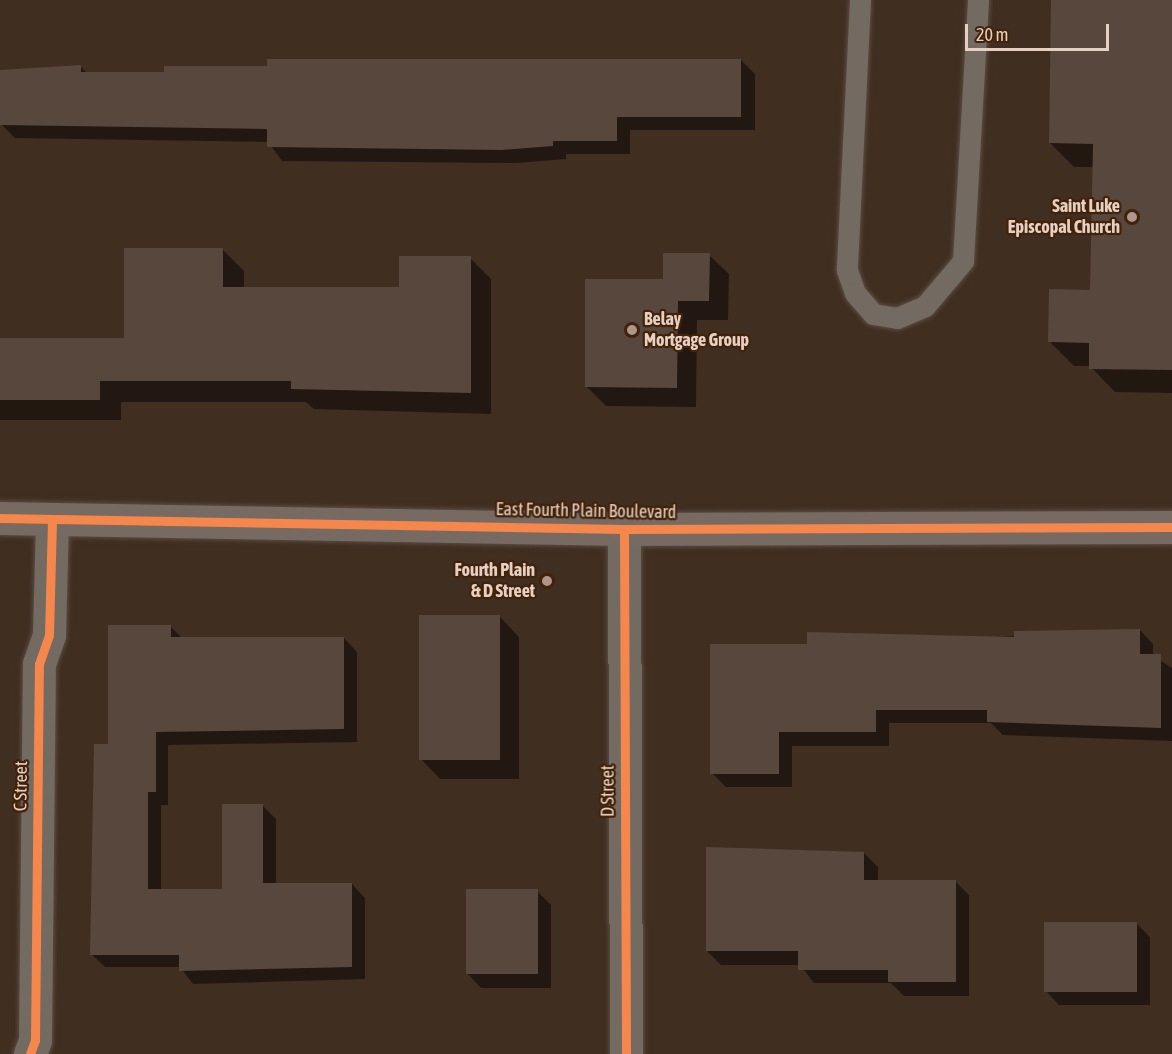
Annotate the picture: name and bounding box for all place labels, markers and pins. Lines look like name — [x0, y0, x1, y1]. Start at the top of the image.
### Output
place label: Saint Luke Episcopal Church — [1008, 196, 1120, 238]
marker: Saint Luke Episcopal Church — [1125, 210, 1139, 224]
place label: Belay Mortgage Group — [644, 309, 749, 352]
marker: Belay Mortgage Group — [625, 323, 639, 337]
place label: Fourth Plain & D Street — [455, 560, 535, 602]
marker: Fourth Plain & D Street — [540, 574, 554, 588]

